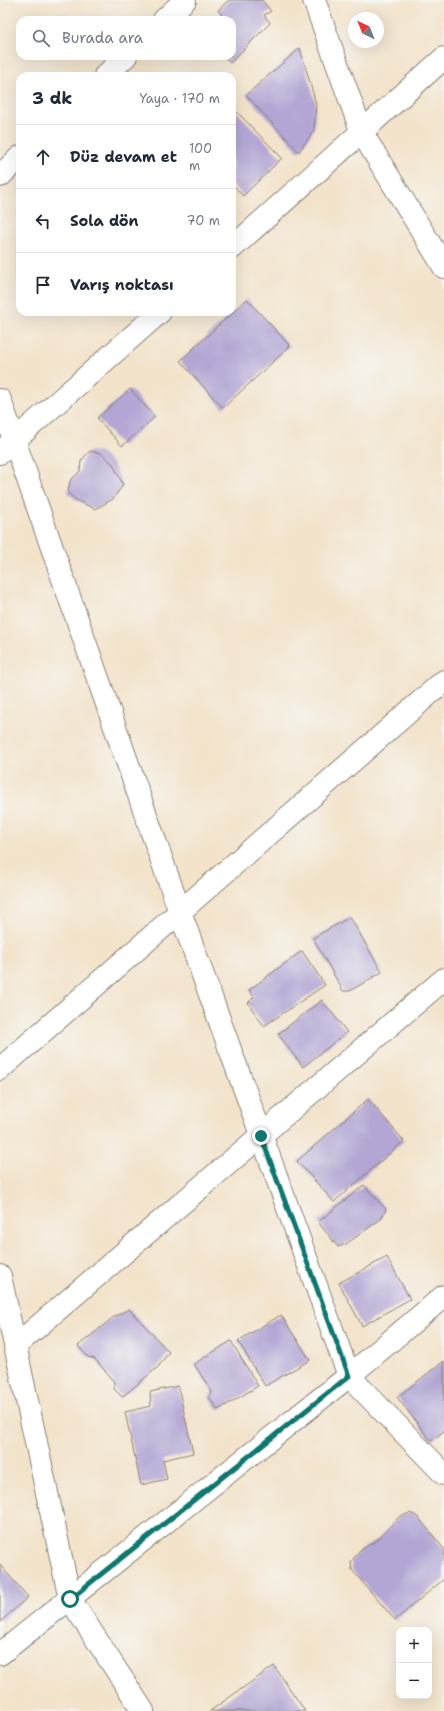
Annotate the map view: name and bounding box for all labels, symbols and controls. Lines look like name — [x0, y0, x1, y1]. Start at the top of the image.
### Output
north arrow — [348, 12, 384, 48]
search box — [16, 16, 236, 60]
icon: search — [30, 27, 52, 49]
text: Burada ara — [62, 28, 143, 48]
text: 3 dk — [32, 87, 72, 109]
text: Yaya · 170 m — [139, 90, 220, 107]
text: 100 m — [189, 140, 212, 174]
icon: ahead — [32, 146, 54, 168]
text: Düz devam et — [70, 147, 177, 167]
icon: left — [32, 210, 54, 232]
text: Sola dön — [70, 211, 139, 231]
text: 70 m — [186, 212, 220, 229]
icon: arrive — [32, 274, 54, 296]
text: Varış noktası — [70, 275, 174, 295]
route end — [252, 1127, 270, 1145]
route start — [61, 1590, 79, 1608]
map controls — [396, 1627, 432, 1699]
button: + — [396, 1627, 432, 1663]
button: − — [396, 1663, 432, 1699]

